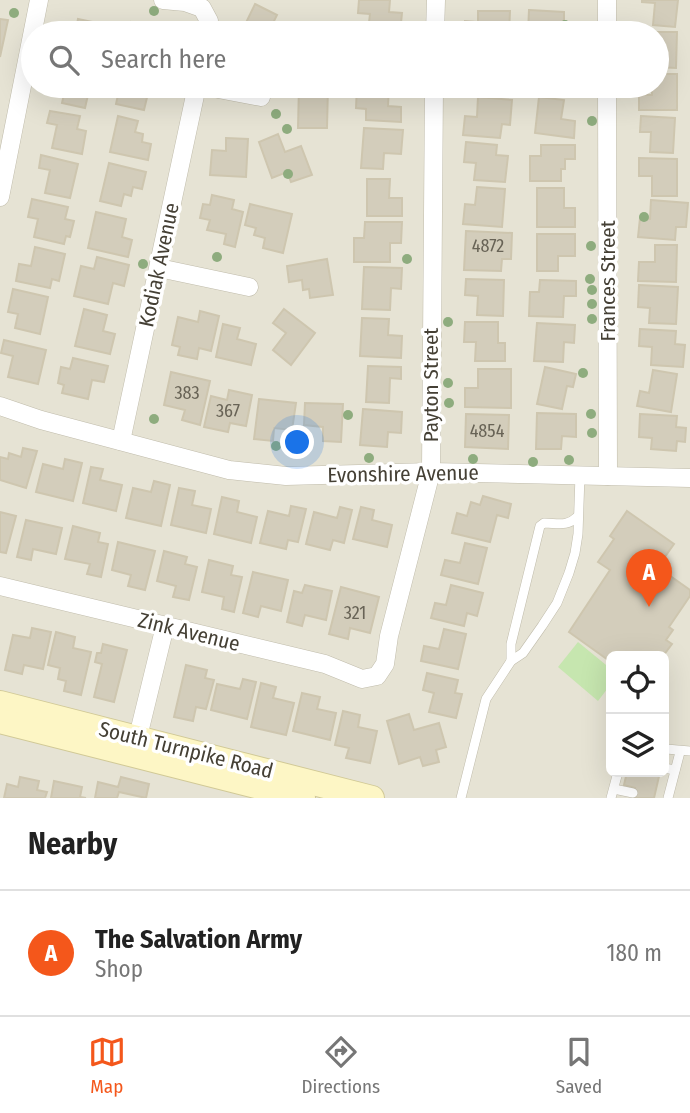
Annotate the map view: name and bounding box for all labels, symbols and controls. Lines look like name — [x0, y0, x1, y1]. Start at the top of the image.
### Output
search box — [21, 21, 669, 98]
icon: search — [45, 41, 83, 79]
text: Search here — [101, 44, 226, 75]
street label: Kodiak Avenue — [133, 200, 185, 330]
street label: Frances Street — [595, 220, 621, 342]
house number: 4872 — [472, 235, 504, 257]
street label: Payton Street — [418, 328, 444, 442]
house number: 383 — [174, 382, 200, 404]
house number: 367 — [216, 400, 240, 422]
house number: 4854 — [470, 420, 505, 442]
your location — [280, 425, 314, 459]
street label: Evonshire Avenue — [327, 460, 479, 488]
pin: A — [626, 549, 672, 607]
house number: 321 — [344, 602, 366, 624]
street label: Zink Avenue — [135, 607, 243, 657]
map controls — [606, 651, 669, 777]
button: locate — [606, 651, 669, 714]
button: layers — [606, 714, 669, 777]
street label: South Turnpike Road — [96, 716, 276, 784]
text: Nearby — [28, 826, 117, 862]
text: The Salvation Army — [95, 924, 302, 955]
text: A — [45, 939, 57, 967]
text: 180 m — [606, 939, 662, 967]
text: Shop — [95, 955, 143, 983]
tab: Map — [88, 1033, 126, 1098]
tab: Directions — [302, 1033, 380, 1098]
tab: Saved — [556, 1033, 602, 1098]

